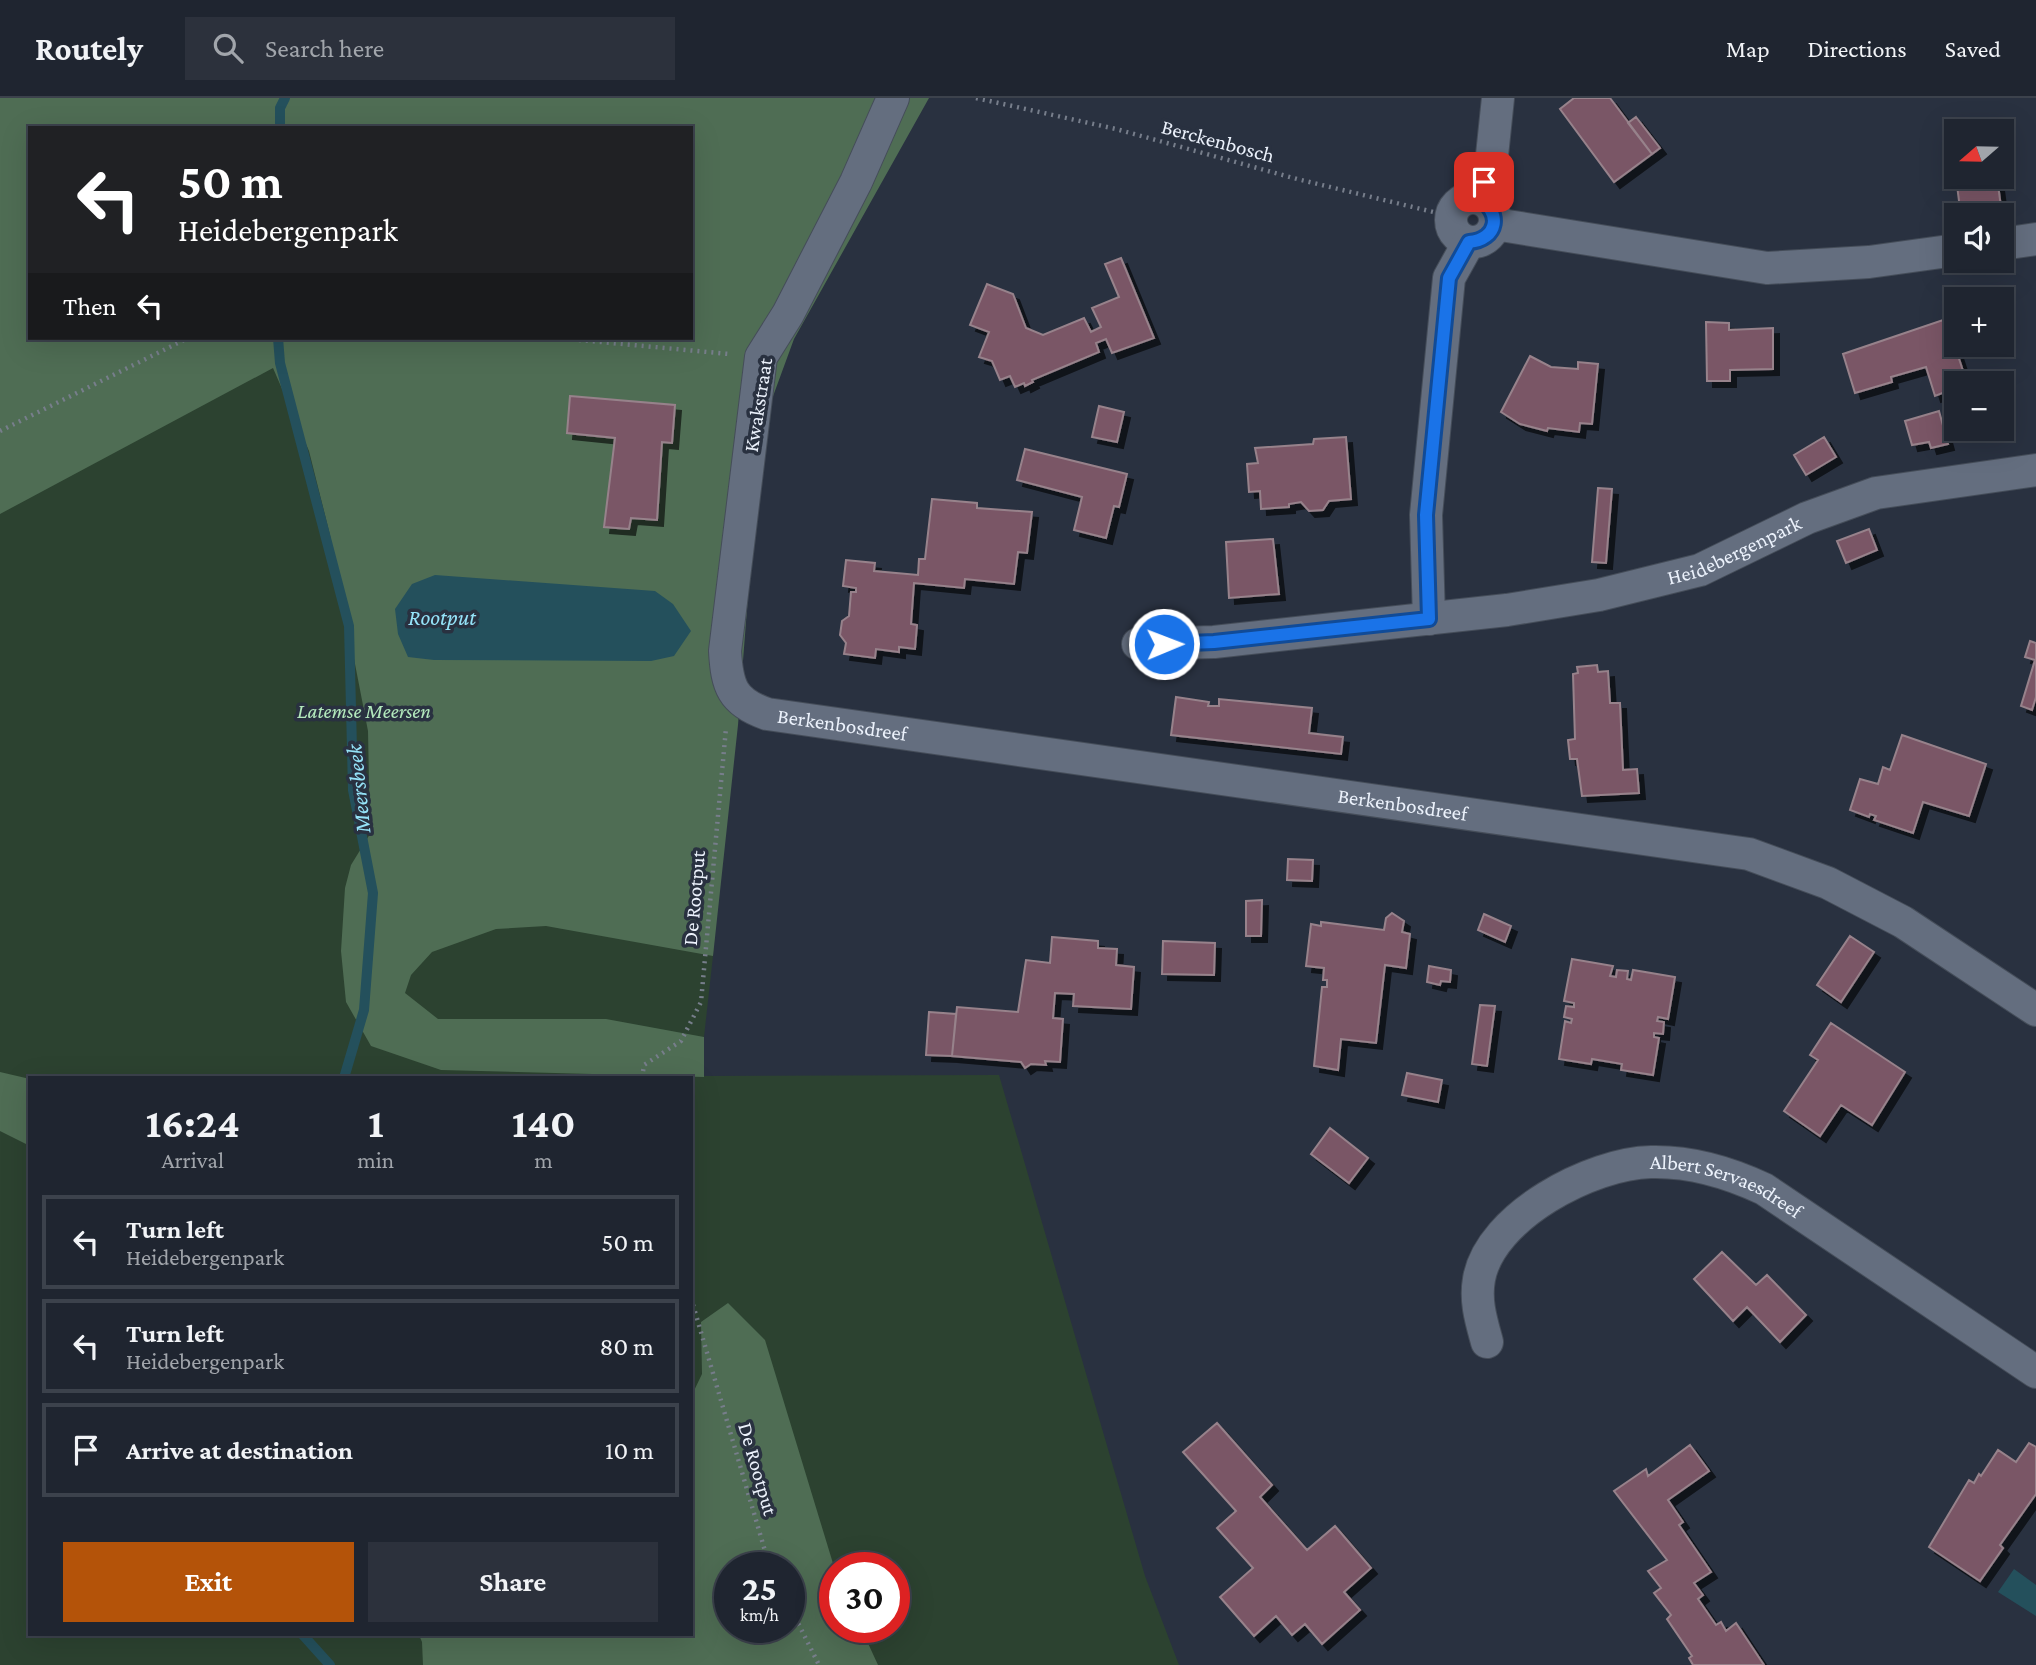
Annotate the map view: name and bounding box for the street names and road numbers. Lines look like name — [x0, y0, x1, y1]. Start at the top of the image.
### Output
street label: Berckenbosch — [1159, 114, 1277, 168]
street label: Kwakstraat — [739, 355, 777, 454]
street label: Heidebergenpark — [1665, 511, 1805, 590]
street label: Berkenbosdreef — [776, 704, 910, 746]
street label: Berkenbosdreef — [1336, 784, 1471, 826]
street label: De Rootput — [678, 848, 710, 947]
street label: Albert Servaesdreef — [1650, 1150, 1808, 1224]
street label: De Rootput — [733, 1420, 783, 1519]

